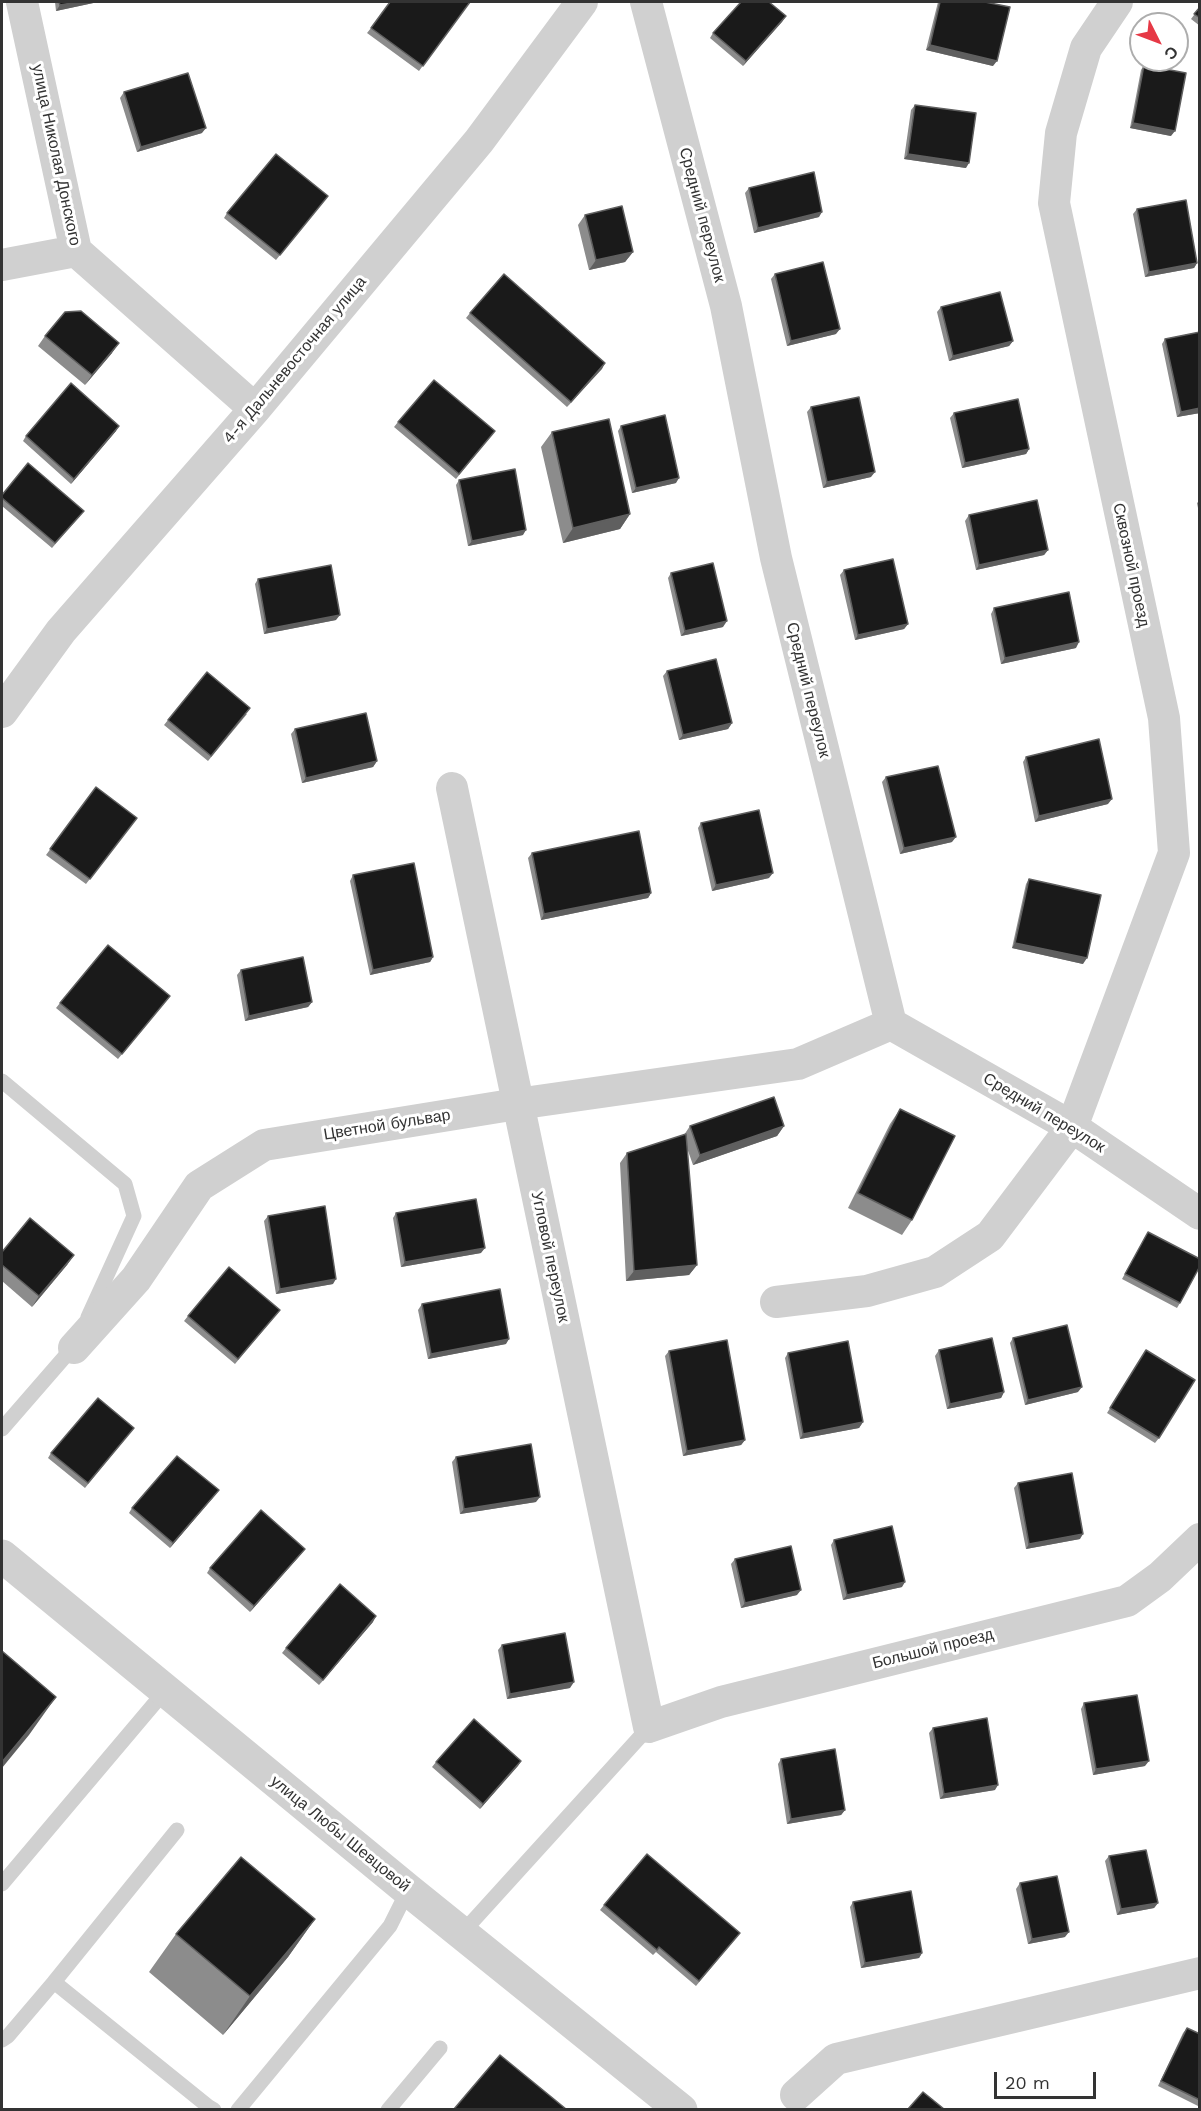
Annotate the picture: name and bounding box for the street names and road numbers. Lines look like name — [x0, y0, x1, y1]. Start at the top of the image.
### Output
street label: улица Николая Донского — [27, 62, 85, 248]
street label: Средний переулок — [675, 146, 729, 284]
street label: 4-я Дальневосточная улица — [219, 273, 371, 447]
street label: Сквозной проезд — [1108, 501, 1154, 629]
street label: Средний переулок — [782, 620, 834, 760]
street label: Средний переулок — [980, 1069, 1108, 1157]
street label: Цветной бульвар — [322, 1105, 452, 1145]
street label: Угловой переулок — [527, 1190, 573, 1324]
street label: Большой проезд — [870, 1625, 996, 1673]
street label: улица Любы Шевцовой — [266, 1772, 414, 1896]

